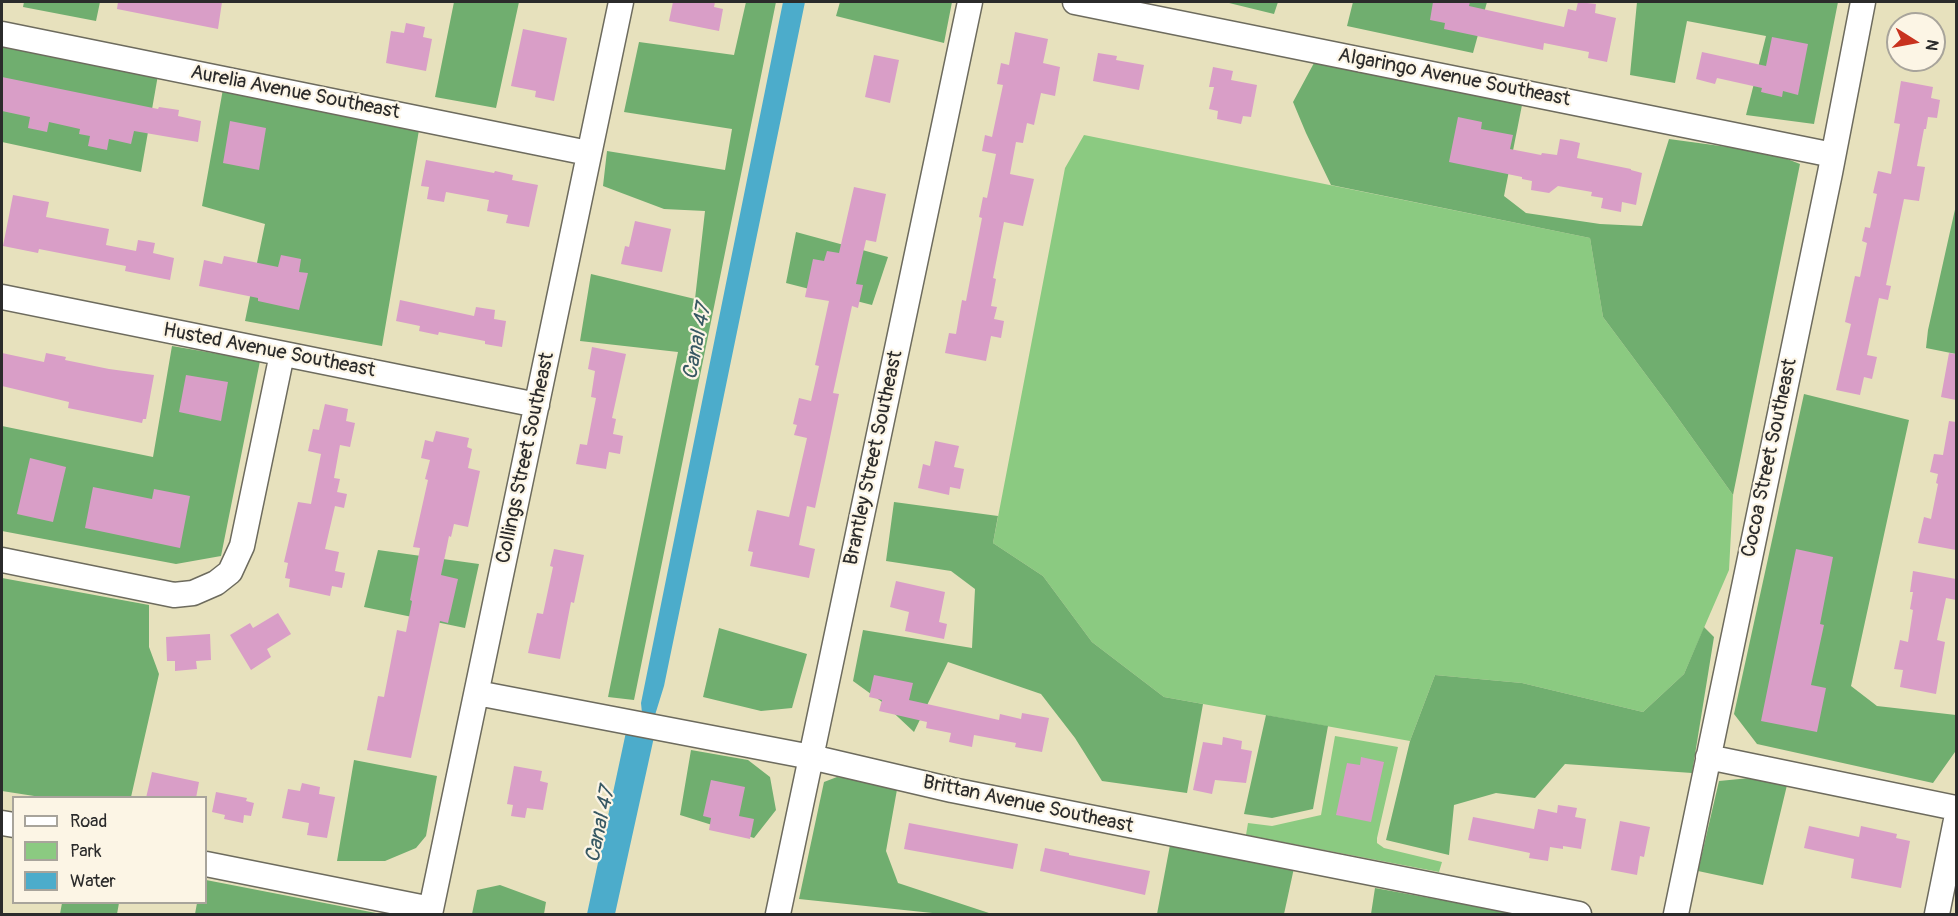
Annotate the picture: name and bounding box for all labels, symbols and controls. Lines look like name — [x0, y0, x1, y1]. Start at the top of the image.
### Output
north arrow — [1886, 12, 1946, 72]
text: N — [1921, 38, 1943, 52]
street label: Algaringo Avenue Southeast — [1336, 44, 1572, 112]
street label: Aurelia Avenue Southeast — [188, 61, 402, 125]
water label: Canal 47 — [678, 302, 718, 382]
street label: Husted Avenue Southeast — [161, 319, 377, 383]
street label: Brantley Street Southeast — [840, 349, 908, 567]
street label: Collings Street Southeast — [492, 350, 560, 566]
street label: Cocoa Street Southeast — [1737, 357, 1803, 559]
street label: Brittan Avenue Southeast — [921, 771, 1135, 839]
water label: Canal 47 — [581, 785, 621, 865]
legend — [12, 796, 207, 904]
text: Road — [70, 810, 107, 833]
text: Park — [70, 840, 102, 863]
text: Water — [70, 870, 116, 893]

